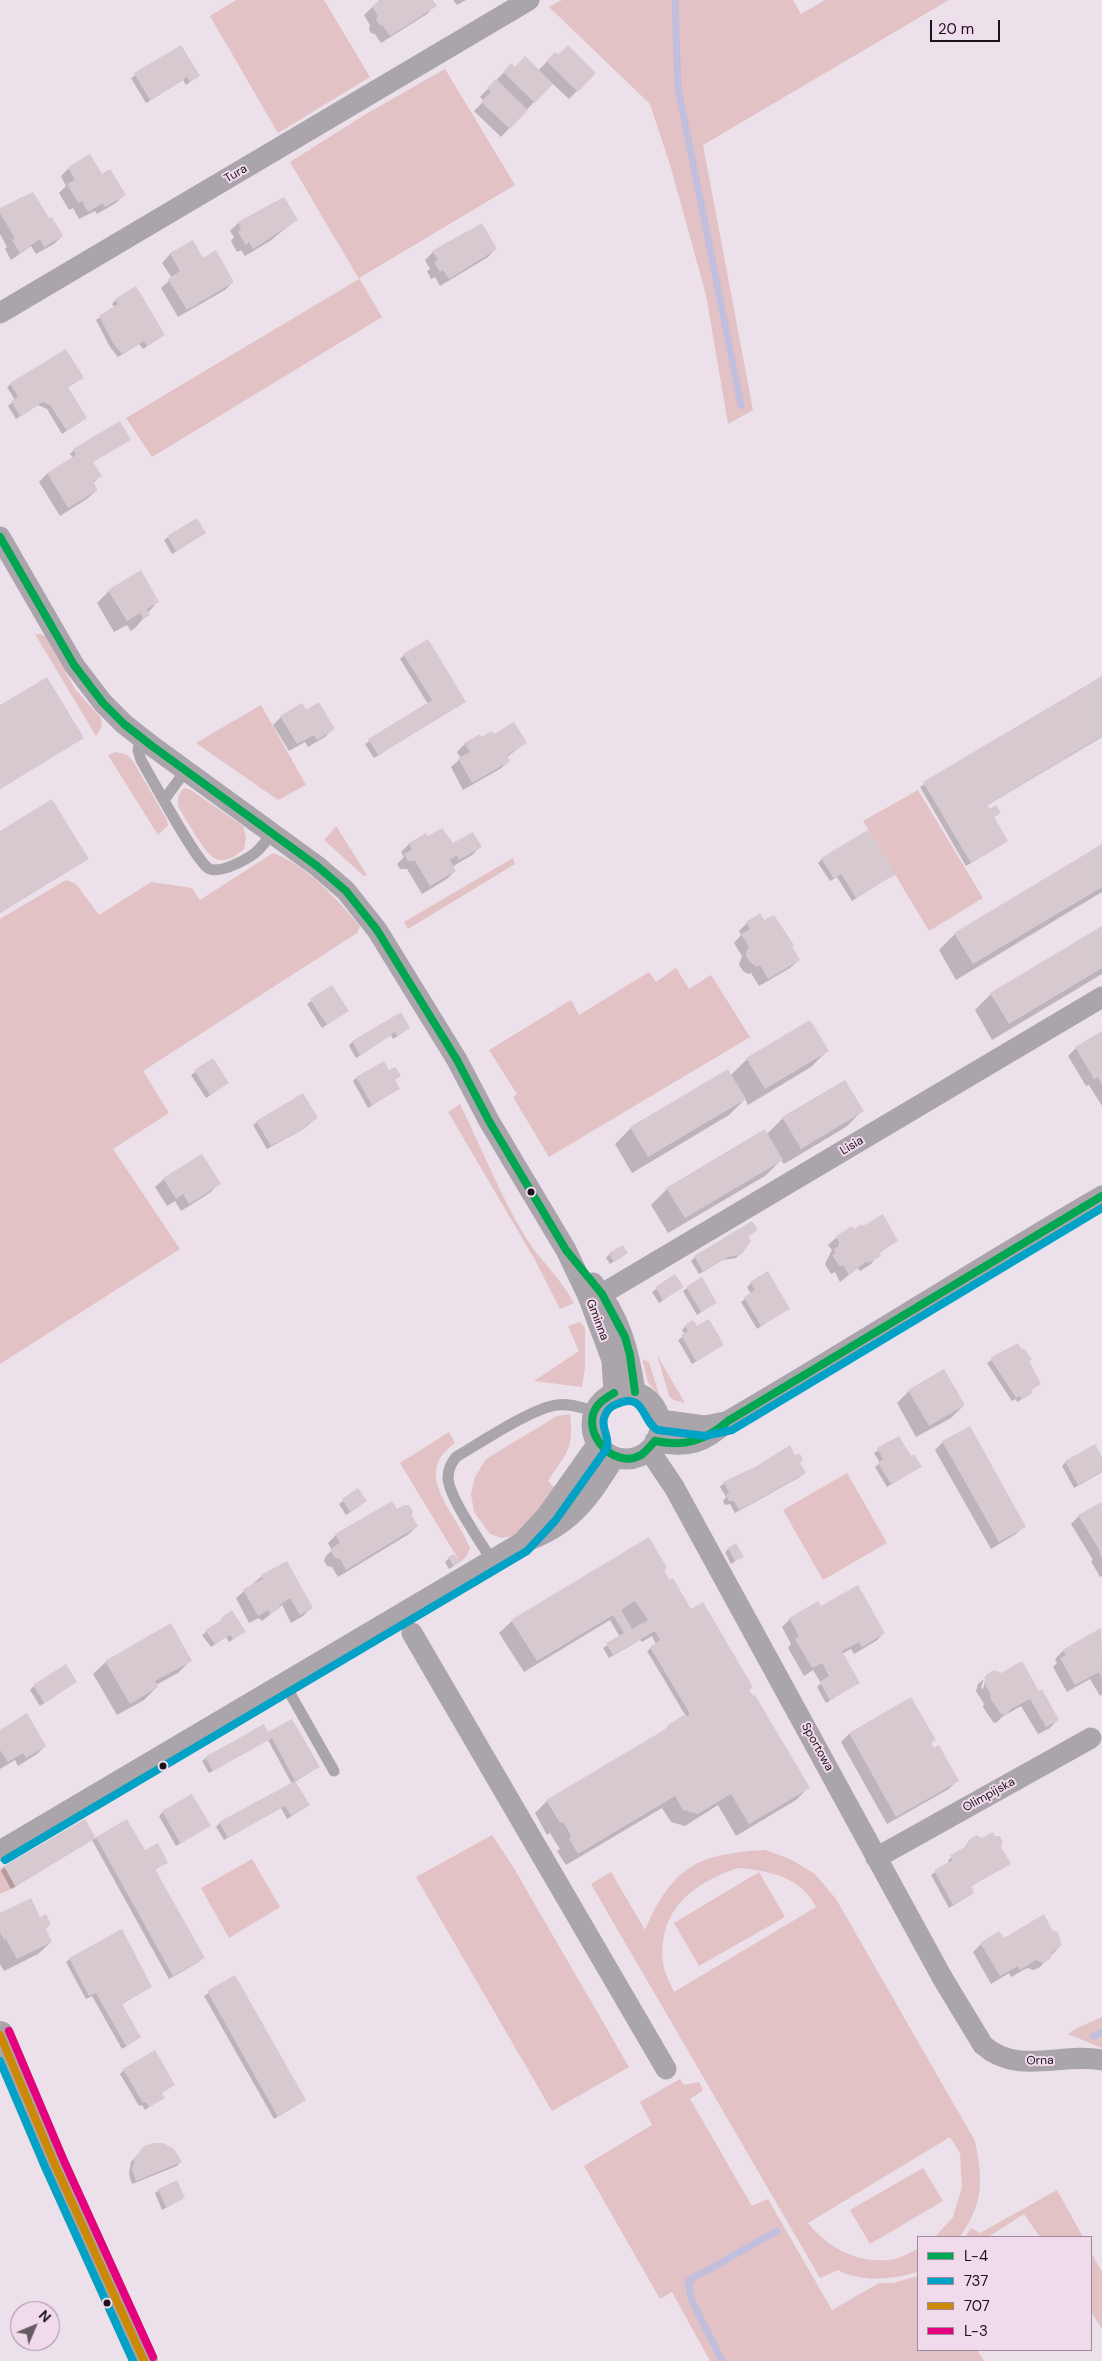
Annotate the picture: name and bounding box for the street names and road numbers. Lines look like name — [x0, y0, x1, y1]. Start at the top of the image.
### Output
street label: Tura — [222, 162, 250, 186]
street label: Lisia — [838, 1133, 866, 1159]
street label: Gminna — [583, 1297, 611, 1343]
street label: Sportowa — [798, 1720, 836, 1774]
street label: Olimpijska — [960, 1775, 1018, 1815]
street label: Orna — [1026, 2053, 1054, 2069]

